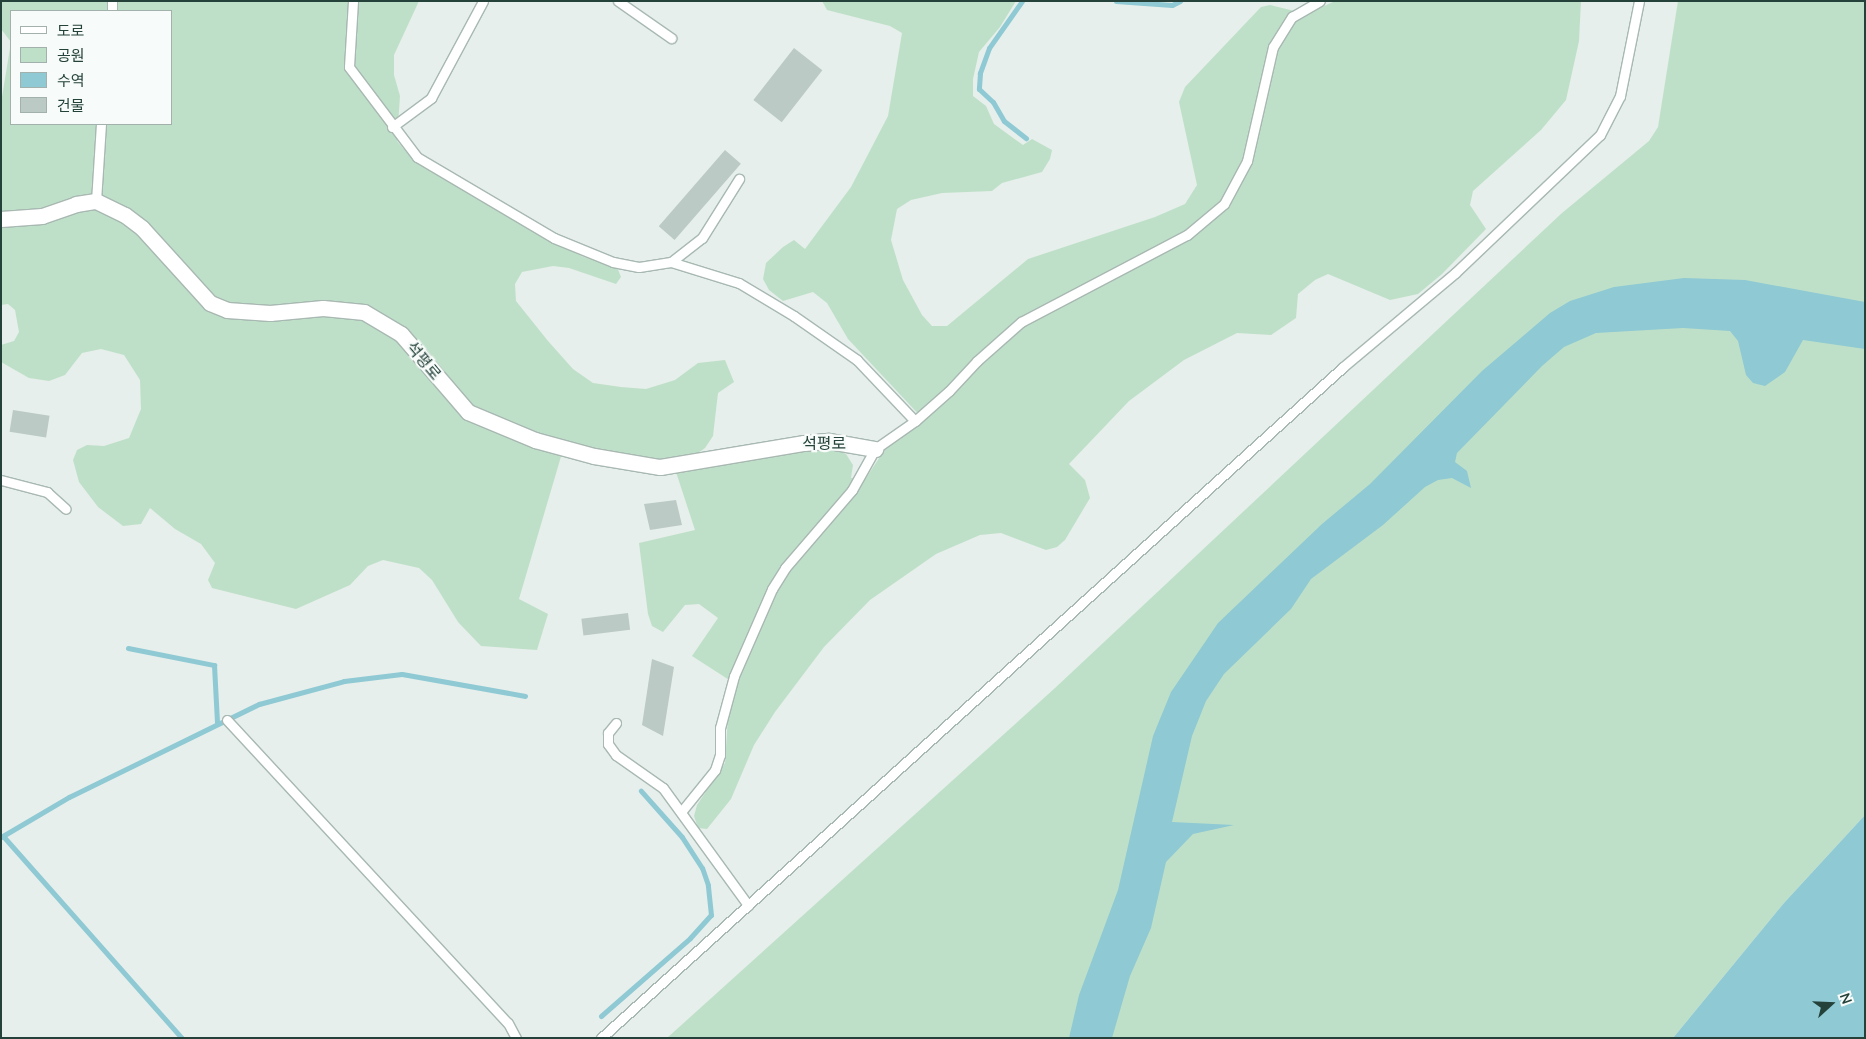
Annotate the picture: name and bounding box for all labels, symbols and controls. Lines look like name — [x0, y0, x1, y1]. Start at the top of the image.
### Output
legend — [10, 10, 172, 125]
text: 도로 — [57, 21, 85, 41]
text: 공원 — [57, 46, 85, 66]
text: 수역 — [57, 71, 85, 91]
text: 건물 — [57, 96, 85, 116]
street label: 석평로 — [401, 338, 445, 384]
street label: 석평로 — [802, 434, 846, 454]
north arrow — [1806, 979, 1856, 1029]
text: N — [1835, 991, 1856, 1007]

